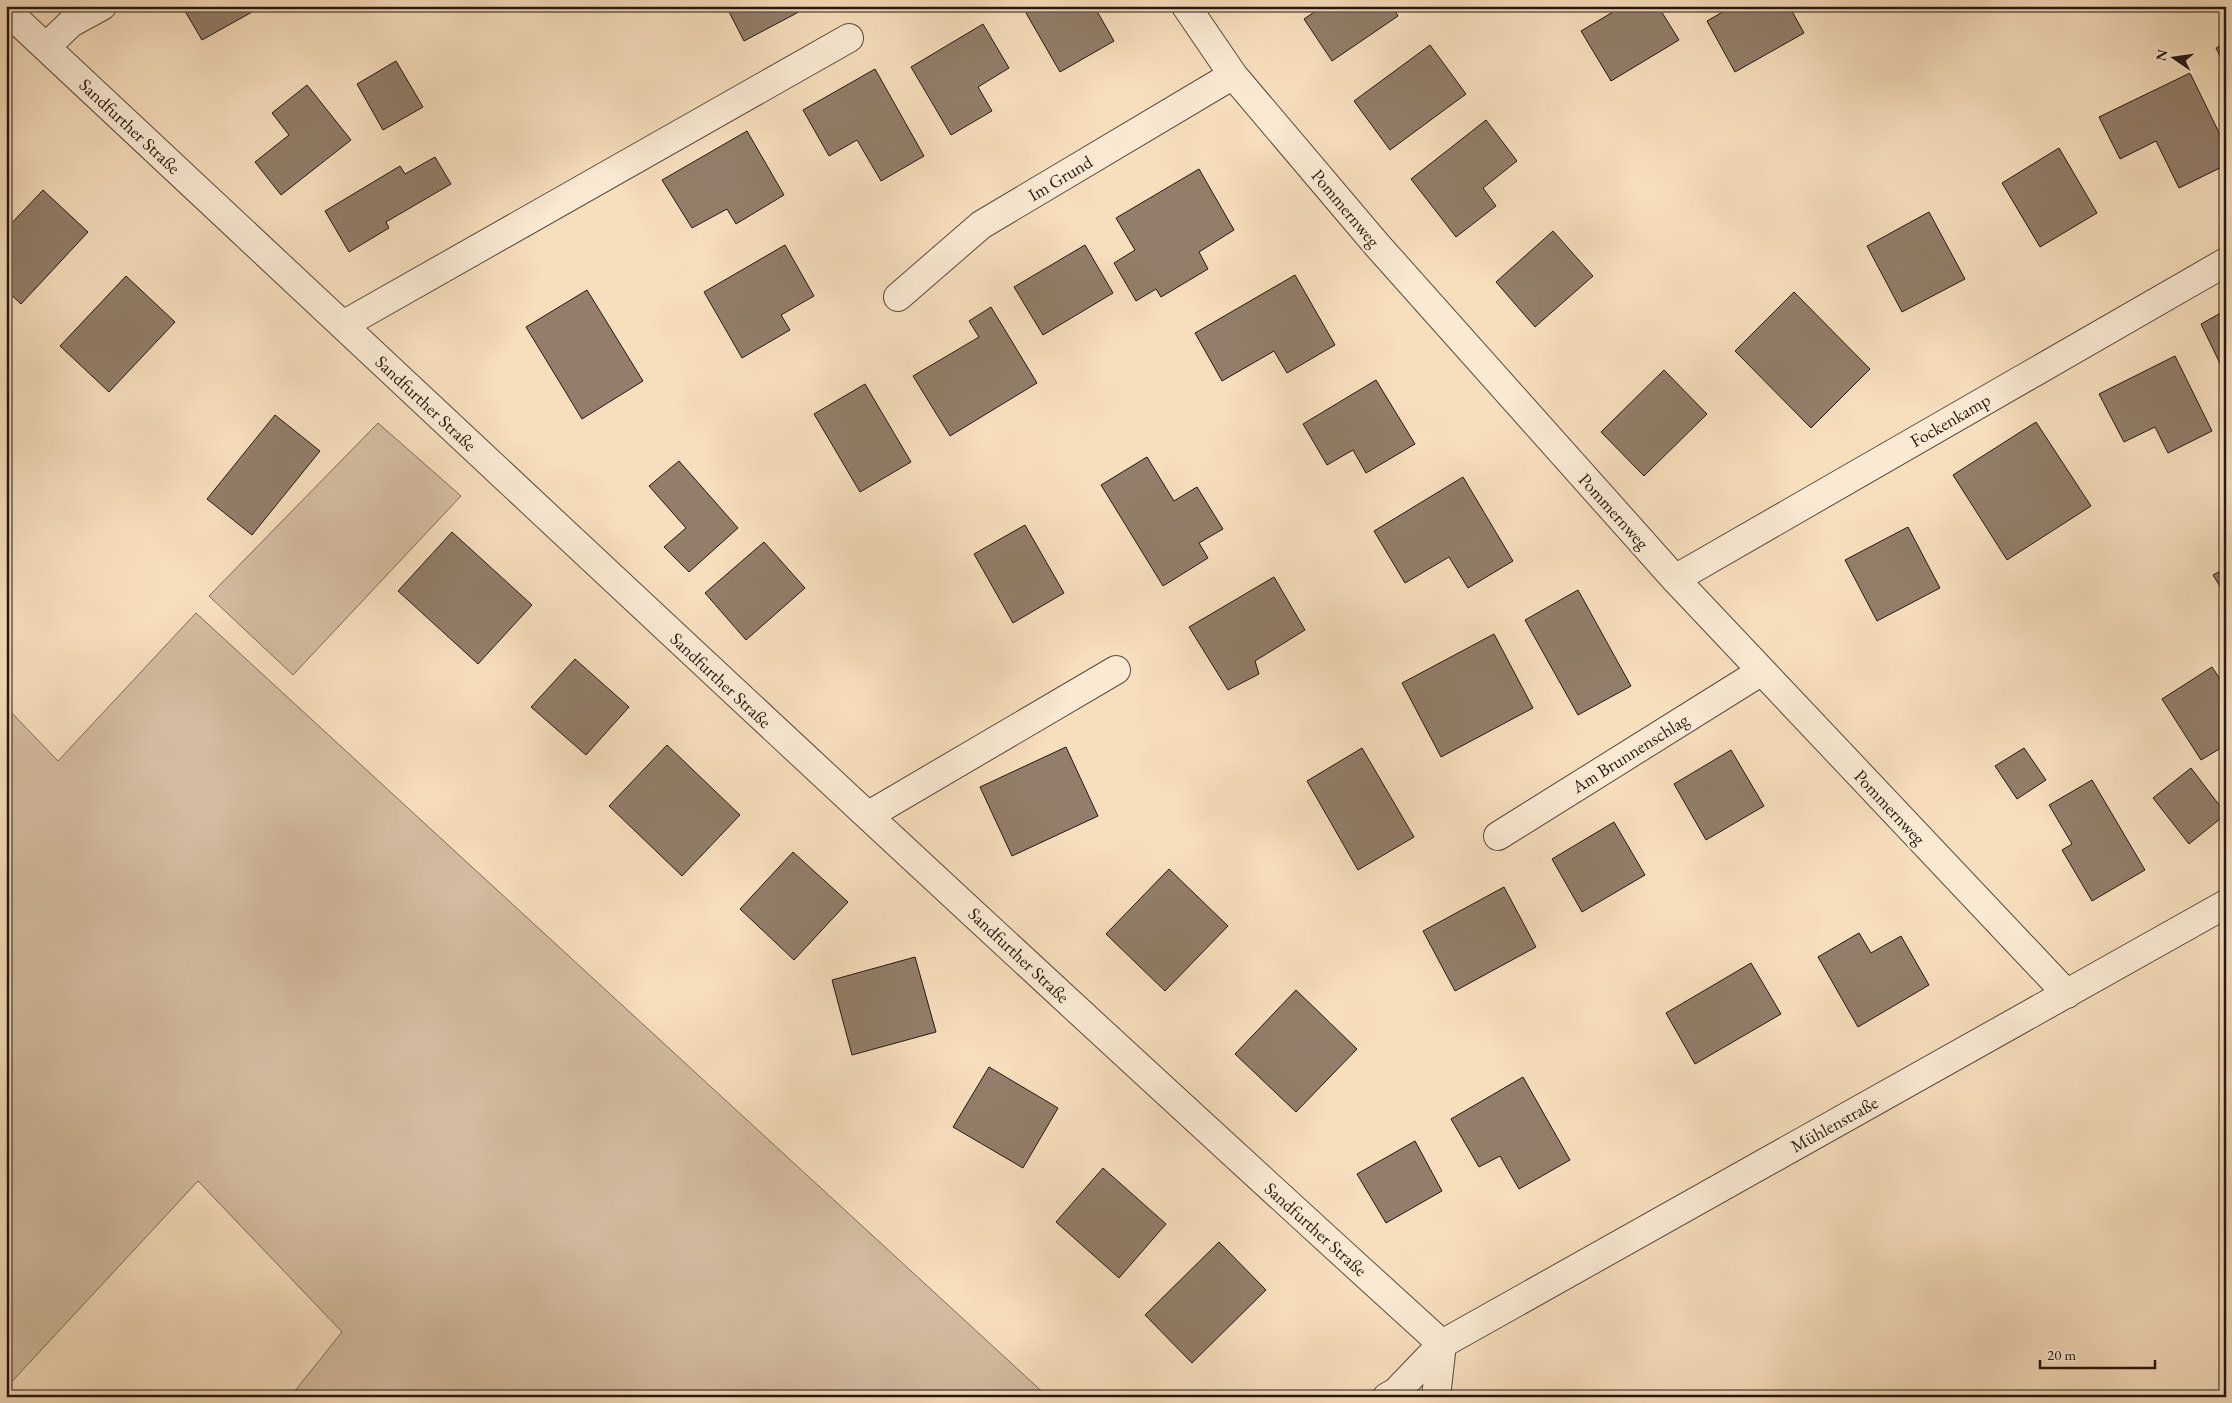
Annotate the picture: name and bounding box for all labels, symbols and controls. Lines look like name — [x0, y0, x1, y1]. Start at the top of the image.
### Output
north arrow — [2150, 32, 2200, 82]
text: N — [2151, 47, 2172, 63]
street label: Sandfurther Straße — [75, 73, 185, 179]
street label: Im Grund — [1024, 149, 1097, 206]
street label: Pommernweg — [1307, 164, 1385, 252]
street label: Sandfurther Straße — [371, 350, 481, 456]
street label: Fockenkamp — [1906, 388, 1994, 452]
street label: Pommernweg — [1574, 468, 1654, 554]
street label: Sandfurther Straße — [666, 627, 776, 733]
street label: Am Brunnenschlag — [1566, 708, 1693, 799]
street label: Pommernweg — [1849, 764, 1931, 850]
street label: Sandfurther Straße — [964, 902, 1074, 1008]
street label: Mühlenstraße — [1786, 1091, 1882, 1157]
street label: Sandfurther Straße — [1260, 1177, 1372, 1281]
scale bar — [2040, 1338, 2154, 1370]
text: 20 m — [2047, 1345, 2076, 1364]

